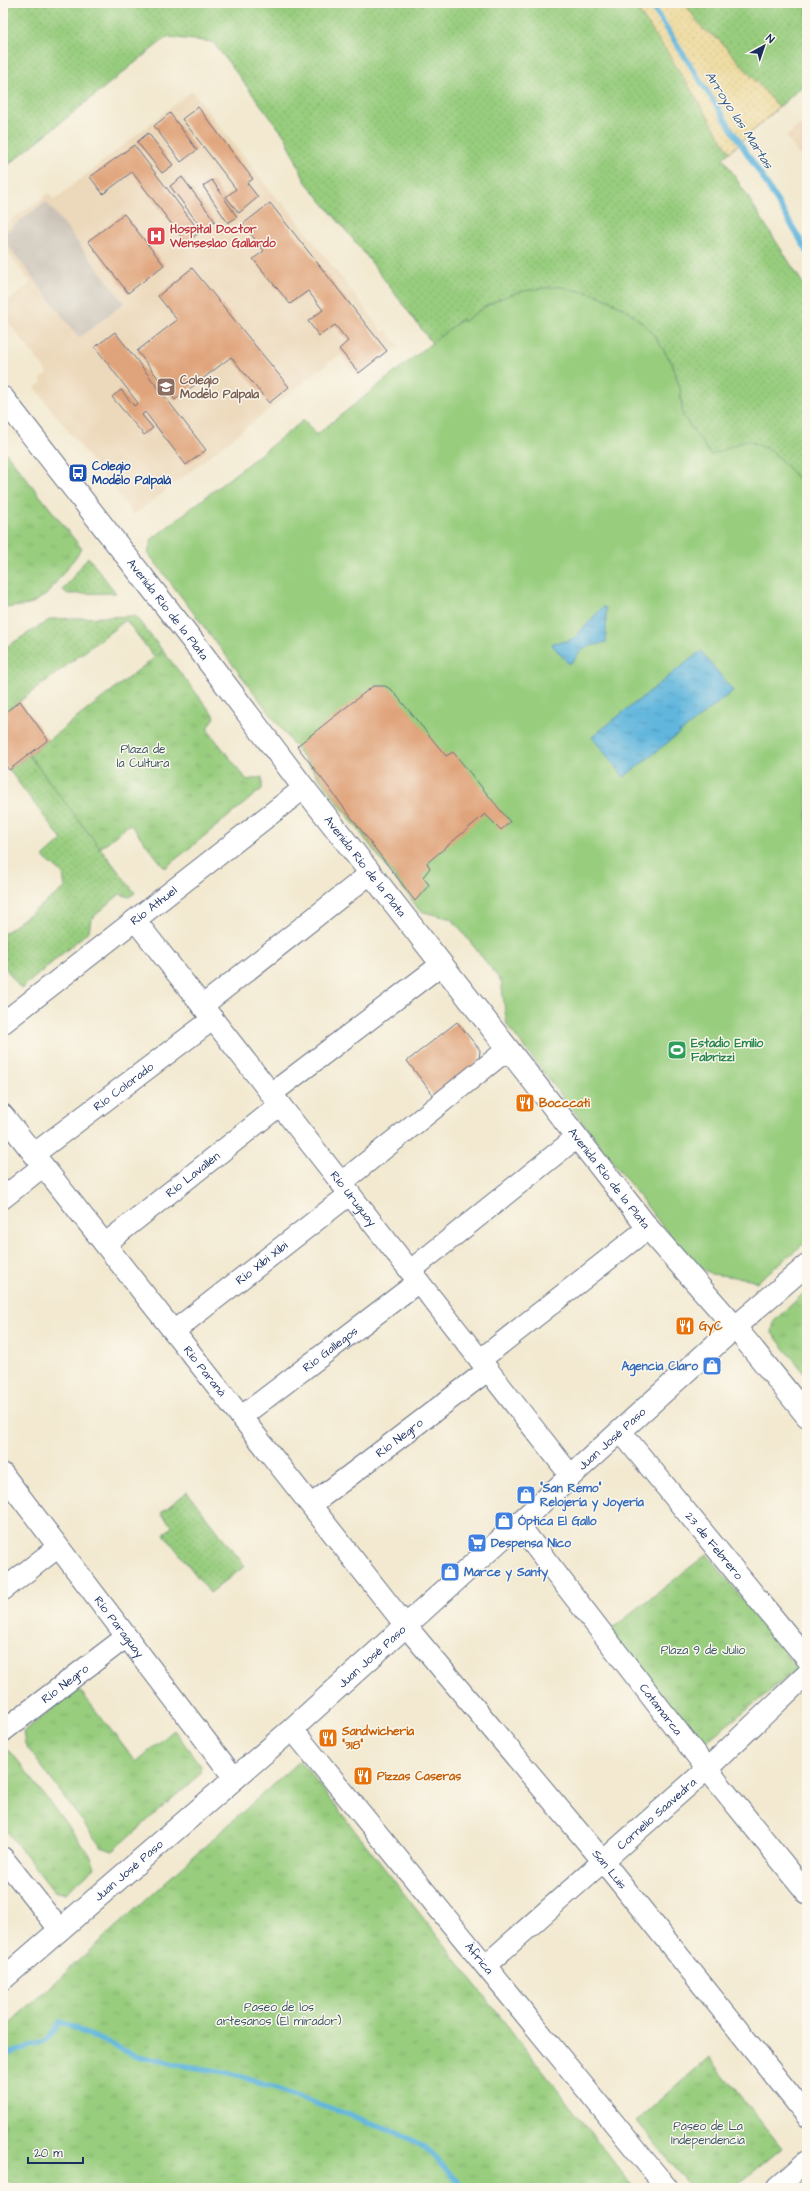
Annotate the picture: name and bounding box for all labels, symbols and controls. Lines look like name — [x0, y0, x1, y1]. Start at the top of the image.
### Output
north arrow — [744, 26, 784, 66]
text: N — [763, 31, 778, 47]
water label: Arroyo las Martas — [700, 68, 778, 174]
place label: Hospital Doctor Wenseslao Gallardo — [169, 221, 276, 252]
hospital icon: Hospital Doctor Wenseslao Gallardo — [145, 225, 167, 247]
place label: Colegio Modelo Palpala — [180, 372, 260, 404]
school or university icon: Colegio Modelo Palpala — [155, 376, 177, 398]
place label: Colegio Modelo Palpalá — [92, 458, 172, 490]
bus stop icon: Colegio Modelo Palpalá — [67, 462, 89, 484]
street label: Avenida Río de la Plata — [123, 555, 213, 663]
park label: Plaza de la Cultura — [117, 741, 169, 772]
street label: Avenida Río de la Plata — [320, 812, 410, 920]
street label: Río Athuel — [127, 882, 181, 929]
place label: Estadio Emilio Fabrizzi — [691, 1035, 764, 1066]
sports icon: Estadio Emilio Fabrizzi — [666, 1039, 688, 1061]
street label: Río Colorado — [90, 1058, 157, 1115]
restaurant icon: Bocccati — [514, 1092, 536, 1114]
place label: Bocccati — [539, 1095, 590, 1112]
street label: Avenida Río de la Plata — [564, 1124, 654, 1232]
street label: Río Lavallén — [162, 1147, 223, 1201]
street label: Río Uruguay — [326, 1167, 381, 1231]
street label: Río Xibi Xibi — [232, 1237, 291, 1289]
restaurant icon: GyC — [674, 1315, 696, 1337]
place label: GyC — [699, 1318, 723, 1336]
street label: Río Gallegos — [299, 1322, 361, 1376]
street label: Río Paraná — [179, 1342, 230, 1400]
shop icon: Agencia Claro — [701, 1355, 723, 1377]
place label: Agencia Claro — [621, 1358, 698, 1377]
street label: Juan José Paso — [574, 1403, 650, 1474]
street label: Río Negro — [372, 1414, 427, 1461]
place label: "San Remo" Relojería y Joyería — [540, 1480, 645, 1512]
shop icon: "San Remo" Relojería y Joyería — [515, 1484, 537, 1506]
street label: 23 de Febrero — [681, 1508, 747, 1584]
shop icon: Óptica El Gallo — [493, 1510, 515, 1532]
place label: Óptica El Gallo — [518, 1513, 597, 1531]
supermarket icon: Despensa Nico — [466, 1532, 488, 1554]
place label: Despensa Nico — [491, 1535, 571, 1553]
shop icon: Marce y Santy — [439, 1561, 461, 1583]
place label: Marce y Santy — [464, 1564, 549, 1582]
street label: Río Paraguay — [90, 1592, 148, 1662]
street label: Juan José Paso — [334, 1621, 410, 1692]
park label: Plaza 9 de Julio — [661, 1642, 745, 1659]
street label: Río Negro — [38, 1660, 92, 1707]
street label: Catamarca — [635, 1680, 686, 1739]
place label: Sandwichería "318" — [341, 1723, 415, 1754]
restaurant icon: Sandwichería "318" — [317, 1727, 339, 1749]
restaurant icon: Pizzas Caseras — [352, 1765, 374, 1787]
place label: Pizzas Caseras — [377, 1768, 461, 1785]
street label: Cornelio Saavedra — [613, 1774, 700, 1854]
street label: Juan José Paso — [90, 1836, 167, 1905]
street label: San Luis — [588, 1846, 631, 1893]
street label: África — [461, 1939, 498, 1978]
park label: Paseo de los artesanos (El mirador) — [217, 1999, 341, 2030]
park label: Paseo de La Independencia — [671, 2118, 745, 2149]
scale bar — [28, 2139, 83, 2165]
text: 20 m — [34, 2145, 63, 2162]

